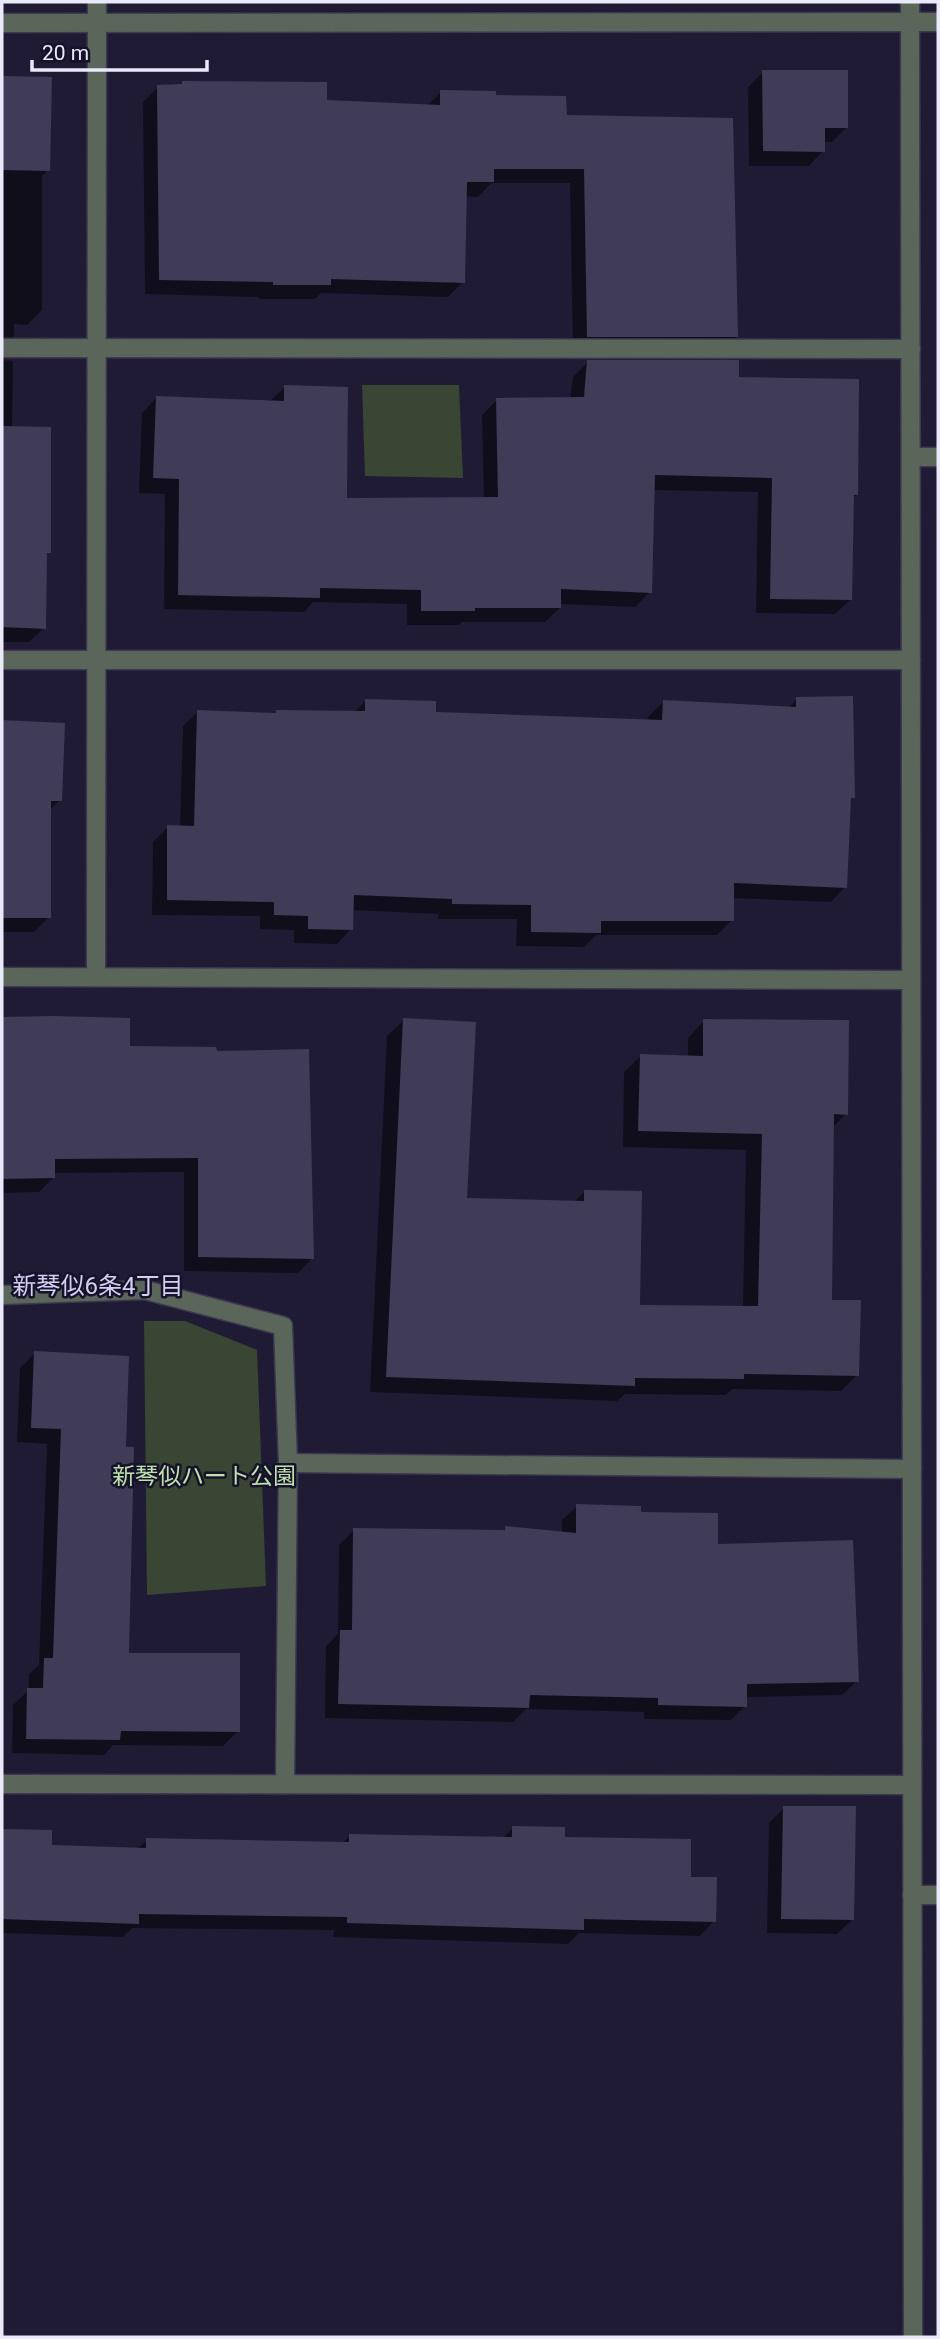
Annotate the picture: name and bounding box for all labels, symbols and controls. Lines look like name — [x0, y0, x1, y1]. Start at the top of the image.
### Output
scale bar — [32, 28, 206, 72]
text: 20 m — [42, 41, 89, 65]
district label: 新琴似6条4丁目 — [13, 1272, 183, 1300]
park label: 新琴似ハート公園 — [112, 1463, 296, 1490]

